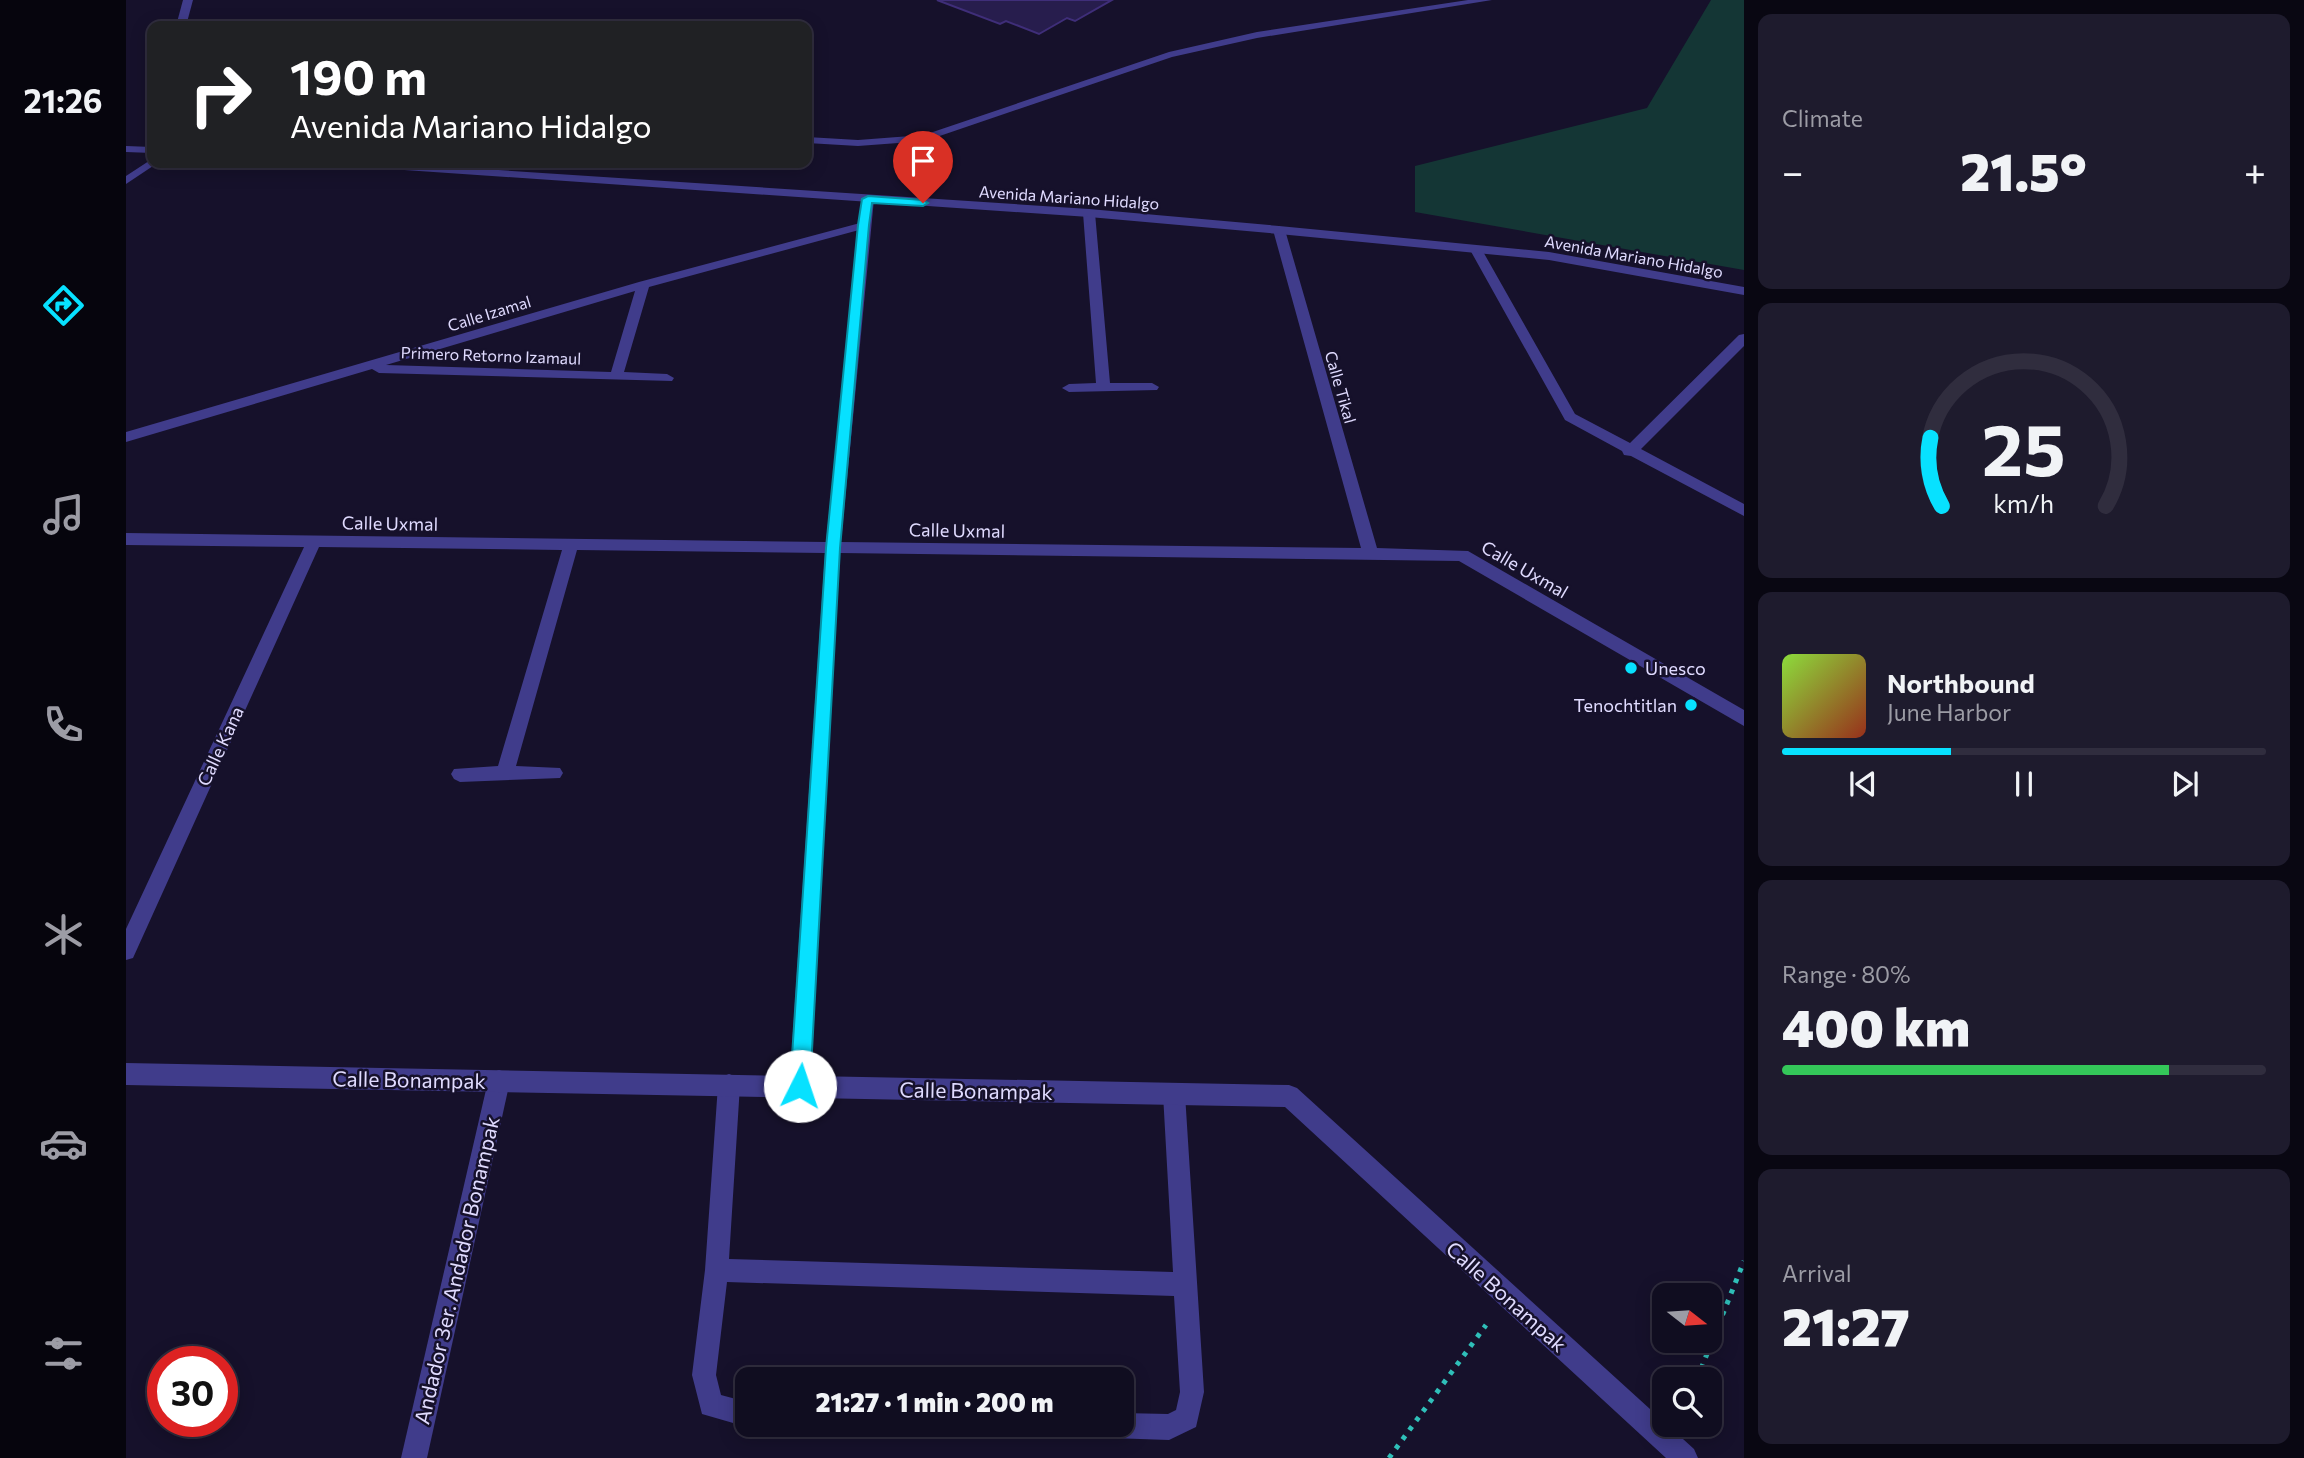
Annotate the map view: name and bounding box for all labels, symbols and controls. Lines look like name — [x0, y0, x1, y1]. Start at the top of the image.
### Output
text: 190 m — [290, 45, 427, 105]
icon: right — [175, 49, 266, 140]
text: 21:26 — [24, 80, 102, 120]
text: Climate — [1782, 104, 1863, 132]
text: Avenida Mariano Hidalgo — [290, 105, 652, 145]
pin — [893, 131, 953, 203]
text: 21.5° — [1960, 138, 2087, 202]
icon: arrive — [904, 142, 942, 180]
text: − — [1782, 147, 1804, 194]
text: + — [2244, 147, 2266, 194]
street label: Avenida Mariano Hidalgo — [978, 181, 1160, 213]
street label: Avenida Mariano Hidalgo — [1543, 231, 1725, 281]
icon: directions — [39, 281, 88, 330]
street label: Calle Izamal — [445, 291, 533, 335]
street label: Primero Retorno Izamaul — [400, 342, 582, 368]
street label: Calle Tikal — [1322, 349, 1360, 425]
text: 25 — [1982, 403, 2066, 492]
text: km/h — [1994, 488, 2054, 518]
icon: music — [39, 490, 88, 539]
street label: Calle Uxmal — [342, 511, 438, 535]
street label: Calle Uxmal — [909, 518, 1005, 542]
street label: Calle Uxmal — [1478, 535, 1572, 603]
place label: Unesco — [1645, 657, 1706, 679]
marker: Unesco — [1623, 660, 1639, 676]
text: Northbound — [1887, 667, 2035, 698]
place label: Tenochtitlan — [1573, 694, 1677, 716]
marker: Tenochtitlan — [1683, 697, 1699, 713]
text: June Harbor — [1887, 698, 2011, 726]
icon: phone — [39, 700, 88, 749]
street label: Calle Kana — [192, 703, 248, 789]
icon: previous — [1844, 765, 1882, 803]
icon: pause — [2005, 765, 2043, 803]
icon: next — [2166, 765, 2204, 803]
icon: climate — [39, 910, 88, 959]
text: Range · 80% — [1782, 960, 1910, 988]
text: 400 km — [1782, 994, 1970, 1058]
position arrow — [763, 1049, 837, 1123]
street label: Calle Bonampak — [332, 1065, 486, 1093]
street label: Calle Bonampak — [899, 1076, 1053, 1104]
street label: Andador 3er. Andador Bonampak — [408, 1114, 504, 1426]
icon: car — [39, 1119, 88, 1168]
street label: Calle Bonampak — [1442, 1235, 1572, 1357]
text: Arrival — [1782, 1259, 1852, 1287]
north arrow — [1652, 1283, 1722, 1353]
map controls — [1652, 1283, 1722, 1437]
text: 21:27 — [1782, 1293, 1910, 1357]
icon: filters — [39, 1329, 88, 1378]
speed limit sign: 30 — [147, 1346, 238, 1437]
button: search — [1652, 1367, 1722, 1437]
text: 21:27 · 1 min · 200 m — [815, 1386, 1054, 1417]

